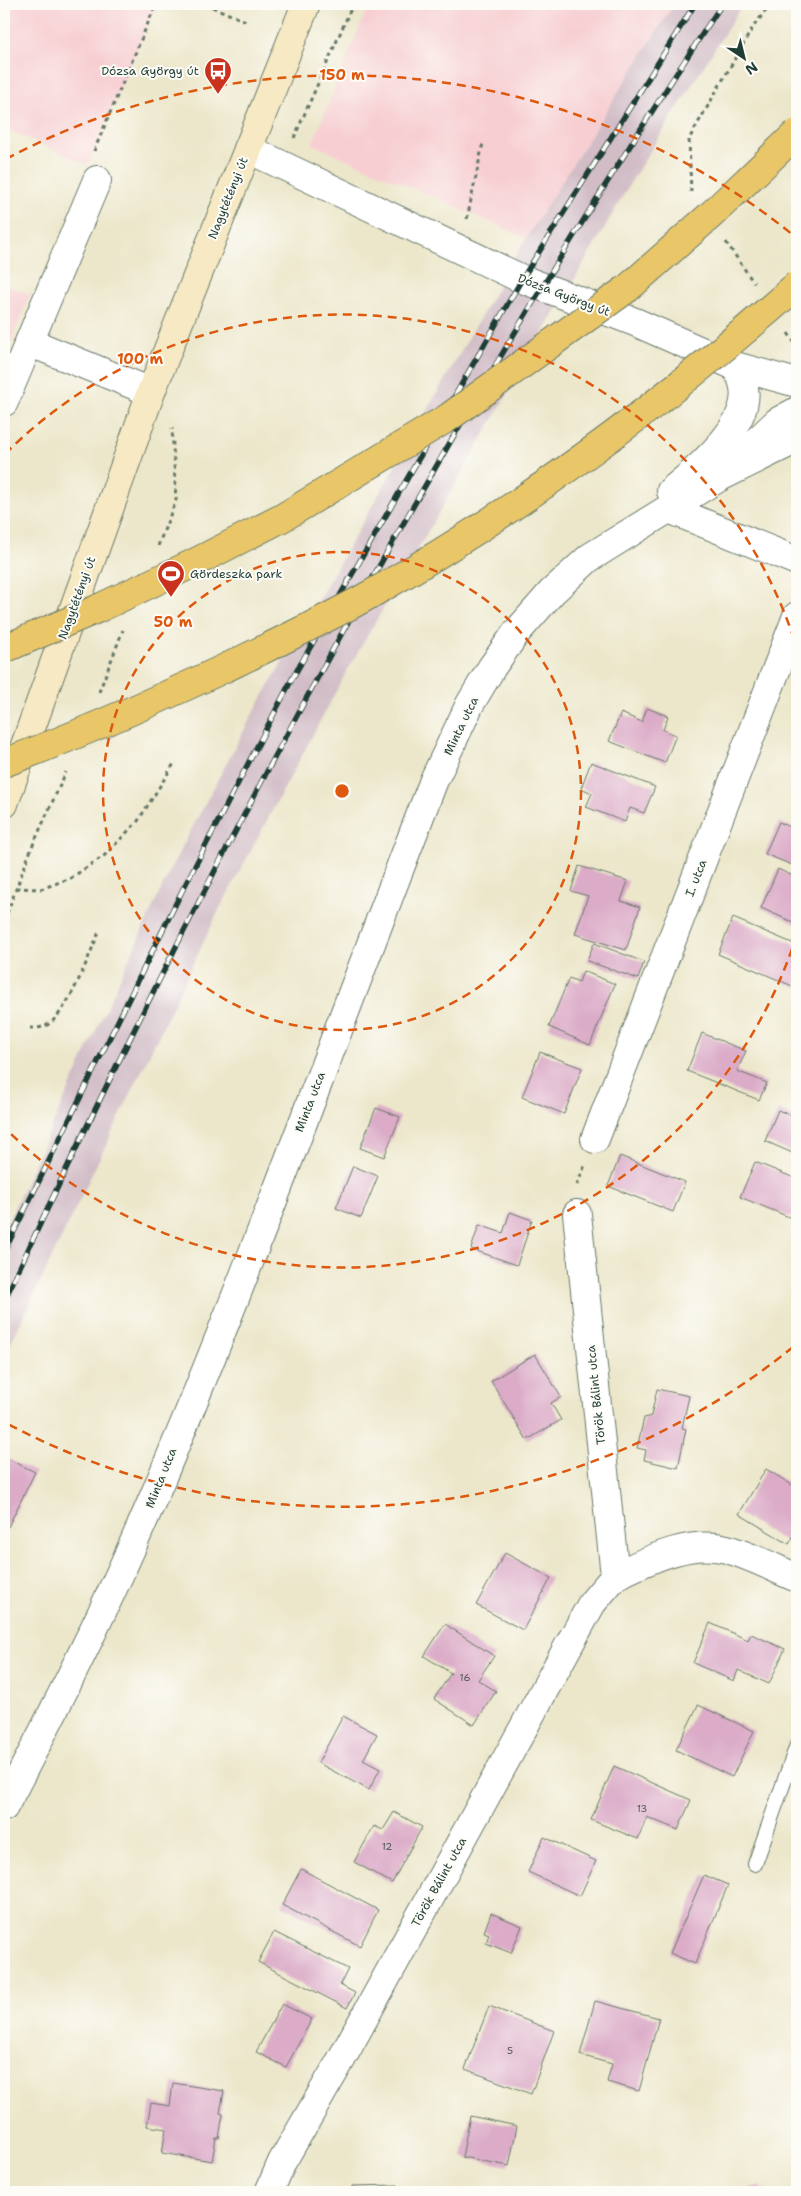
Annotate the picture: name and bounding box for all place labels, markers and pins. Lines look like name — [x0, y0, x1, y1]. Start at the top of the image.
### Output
bus stop icon: Dózsa György út — [203, 56, 233, 95]
place label: Dózsa György út — [101, 63, 199, 79]
sports icon: Gördeszka park — [156, 559, 186, 598]
place label: Gördeszka park — [190, 566, 282, 582]
centre of rings — [333, 782, 351, 800]

